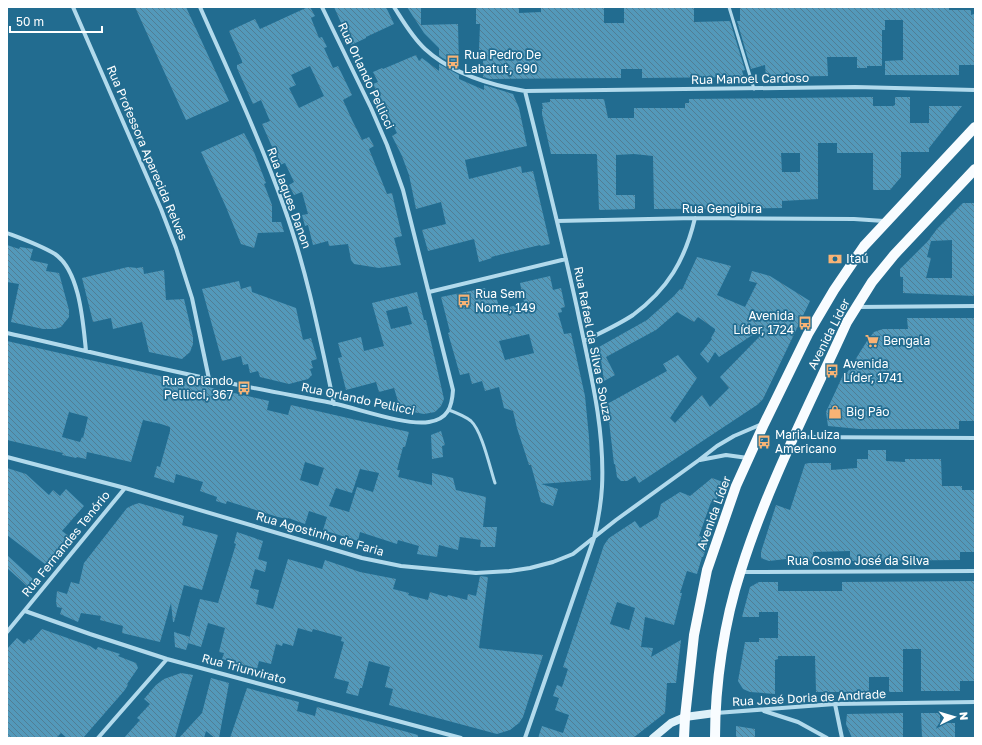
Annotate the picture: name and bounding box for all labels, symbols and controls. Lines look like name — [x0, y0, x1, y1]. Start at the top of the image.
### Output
scale bar — [10, 8, 102, 34]
text: 50 m — [16, 14, 44, 29]
street label: Rua Orlando Pellicci — [335, 20, 398, 132]
place label: Rua Pedro De Labatut, 690 — [464, 47, 541, 76]
bus stop icon: Rua Pedro De Labatut, 690 — [445, 54, 461, 70]
street label: Rua Professora Aparecida Relvas — [104, 63, 191, 243]
street label: Rua Manoel Cardoso — [691, 70, 809, 87]
street label: Rua Jaques Danon — [264, 145, 315, 250]
street label: Rua Gengibira — [682, 201, 762, 216]
bank icon: Itaú — [827, 251, 843, 267]
place label: Itaú — [846, 251, 869, 266]
street label: Rua Rafael da Silva e Souza — [571, 265, 616, 423]
place label: Rua Sem Nome, 149 — [475, 286, 536, 315]
bus stop icon: Rua Sem Nome, 149 — [456, 293, 472, 309]
street label: Avenida Lider — [804, 296, 853, 372]
place label: Avenida Líder, 1724 — [733, 308, 794, 337]
bus stop icon: Avenida Líder, 1724 — [797, 315, 813, 331]
supermarket icon: Bengala — [864, 333, 880, 349]
place label: Bengala — [883, 333, 930, 348]
place label: Avenida Líder, 1741 — [843, 356, 903, 385]
bus stop icon: Avenida Líder, 1741 — [824, 363, 840, 379]
place label: Rua Orlando Pellicci, 367 — [162, 373, 233, 402]
street label: Rua Orlando Pellicci — [300, 379, 416, 418]
bus stop icon: Rua Orlando Pellicci, 367 — [236, 380, 252, 396]
shop icon: Big Pão — [827, 404, 843, 420]
place label: Big Pão — [846, 404, 889, 419]
place label: Maria Luiza Americano — [775, 427, 840, 456]
bus stop icon: Maria Luiza Americano — [756, 434, 772, 450]
street label: Avenida Líder — [693, 474, 734, 552]
street label: Rua Fernandes Tenório — [18, 488, 113, 600]
street label: Rua Agostinho de Faria — [254, 508, 386, 559]
street label: Rua Cosmo José da Silva — [787, 553, 929, 568]
street label: Rua Triunvirato — [200, 650, 288, 687]
street label: Rua José Doria de Andrade — [732, 686, 886, 709]
north arrow — [934, 697, 974, 737]
text: N — [958, 711, 971, 721]

